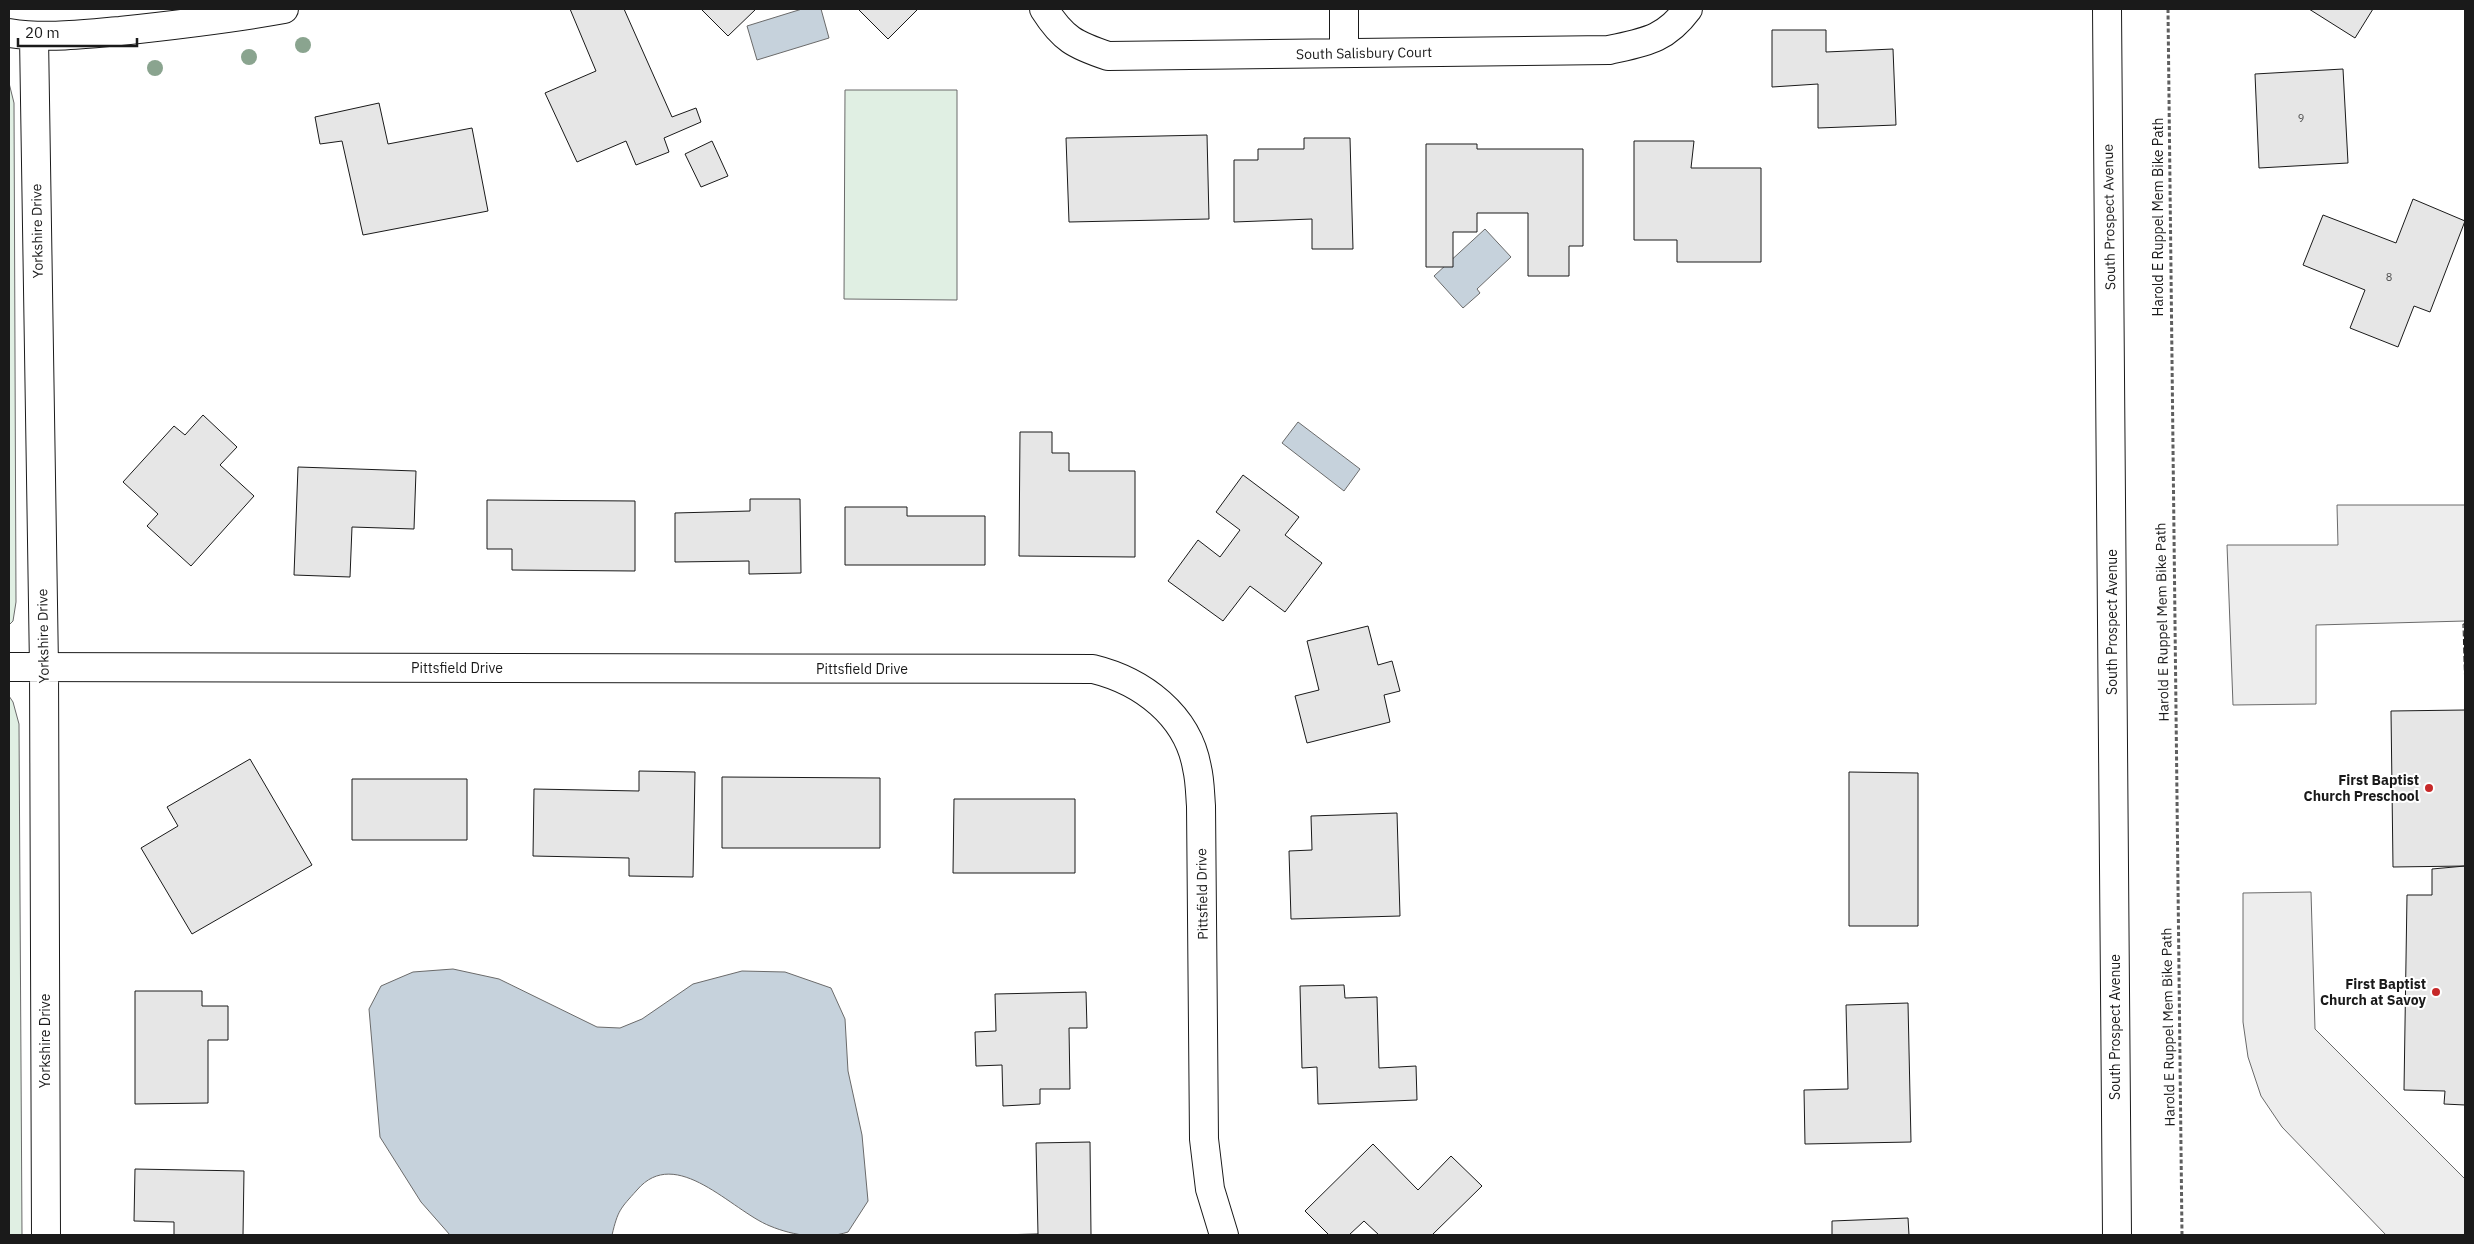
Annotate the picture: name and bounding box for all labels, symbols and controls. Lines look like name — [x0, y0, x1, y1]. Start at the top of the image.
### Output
scale bar — [18, 15, 136, 47]
text: 20 m — [25, 23, 60, 42]
street label: South Salisbury Court — [1296, 43, 1432, 63]
house number: 9 — [2298, 111, 2304, 125]
street label: Harold E Ruppel Mem Bike Path — [2149, 118, 2167, 316]
street label: South Prospect Avenue — [2099, 144, 2119, 290]
street label: Yorkshire Drive — [27, 183, 47, 278]
house number: 8 — [2386, 270, 2392, 284]
street label: Harold E Ruppel Mem Bike Path — [2151, 522, 2173, 722]
street label: South Prospect Avenue — [2103, 549, 2121, 695]
street label: Yorkshire Drive — [33, 588, 53, 683]
street label: Pittsfield Drive — [411, 659, 503, 677]
street label: Pittsfield Drive — [816, 660, 908, 678]
place label: First Baptist Church Preschool — [2304, 771, 2419, 805]
marker: First Baptist Church Preschool — [2423, 782, 2435, 794]
street label: Pittsfield Drive — [1192, 848, 1212, 940]
street label: Harold E Ruppel Mem Bike Path — [2157, 927, 2179, 1127]
street label: South Prospect Avenue — [2106, 954, 2124, 1100]
place label: First Baptist Church at Savoy — [2320, 975, 2427, 1009]
marker: First Baptist Church at Savoy — [2430, 986, 2442, 998]
street label: Yorkshire Drive — [36, 993, 54, 1088]

